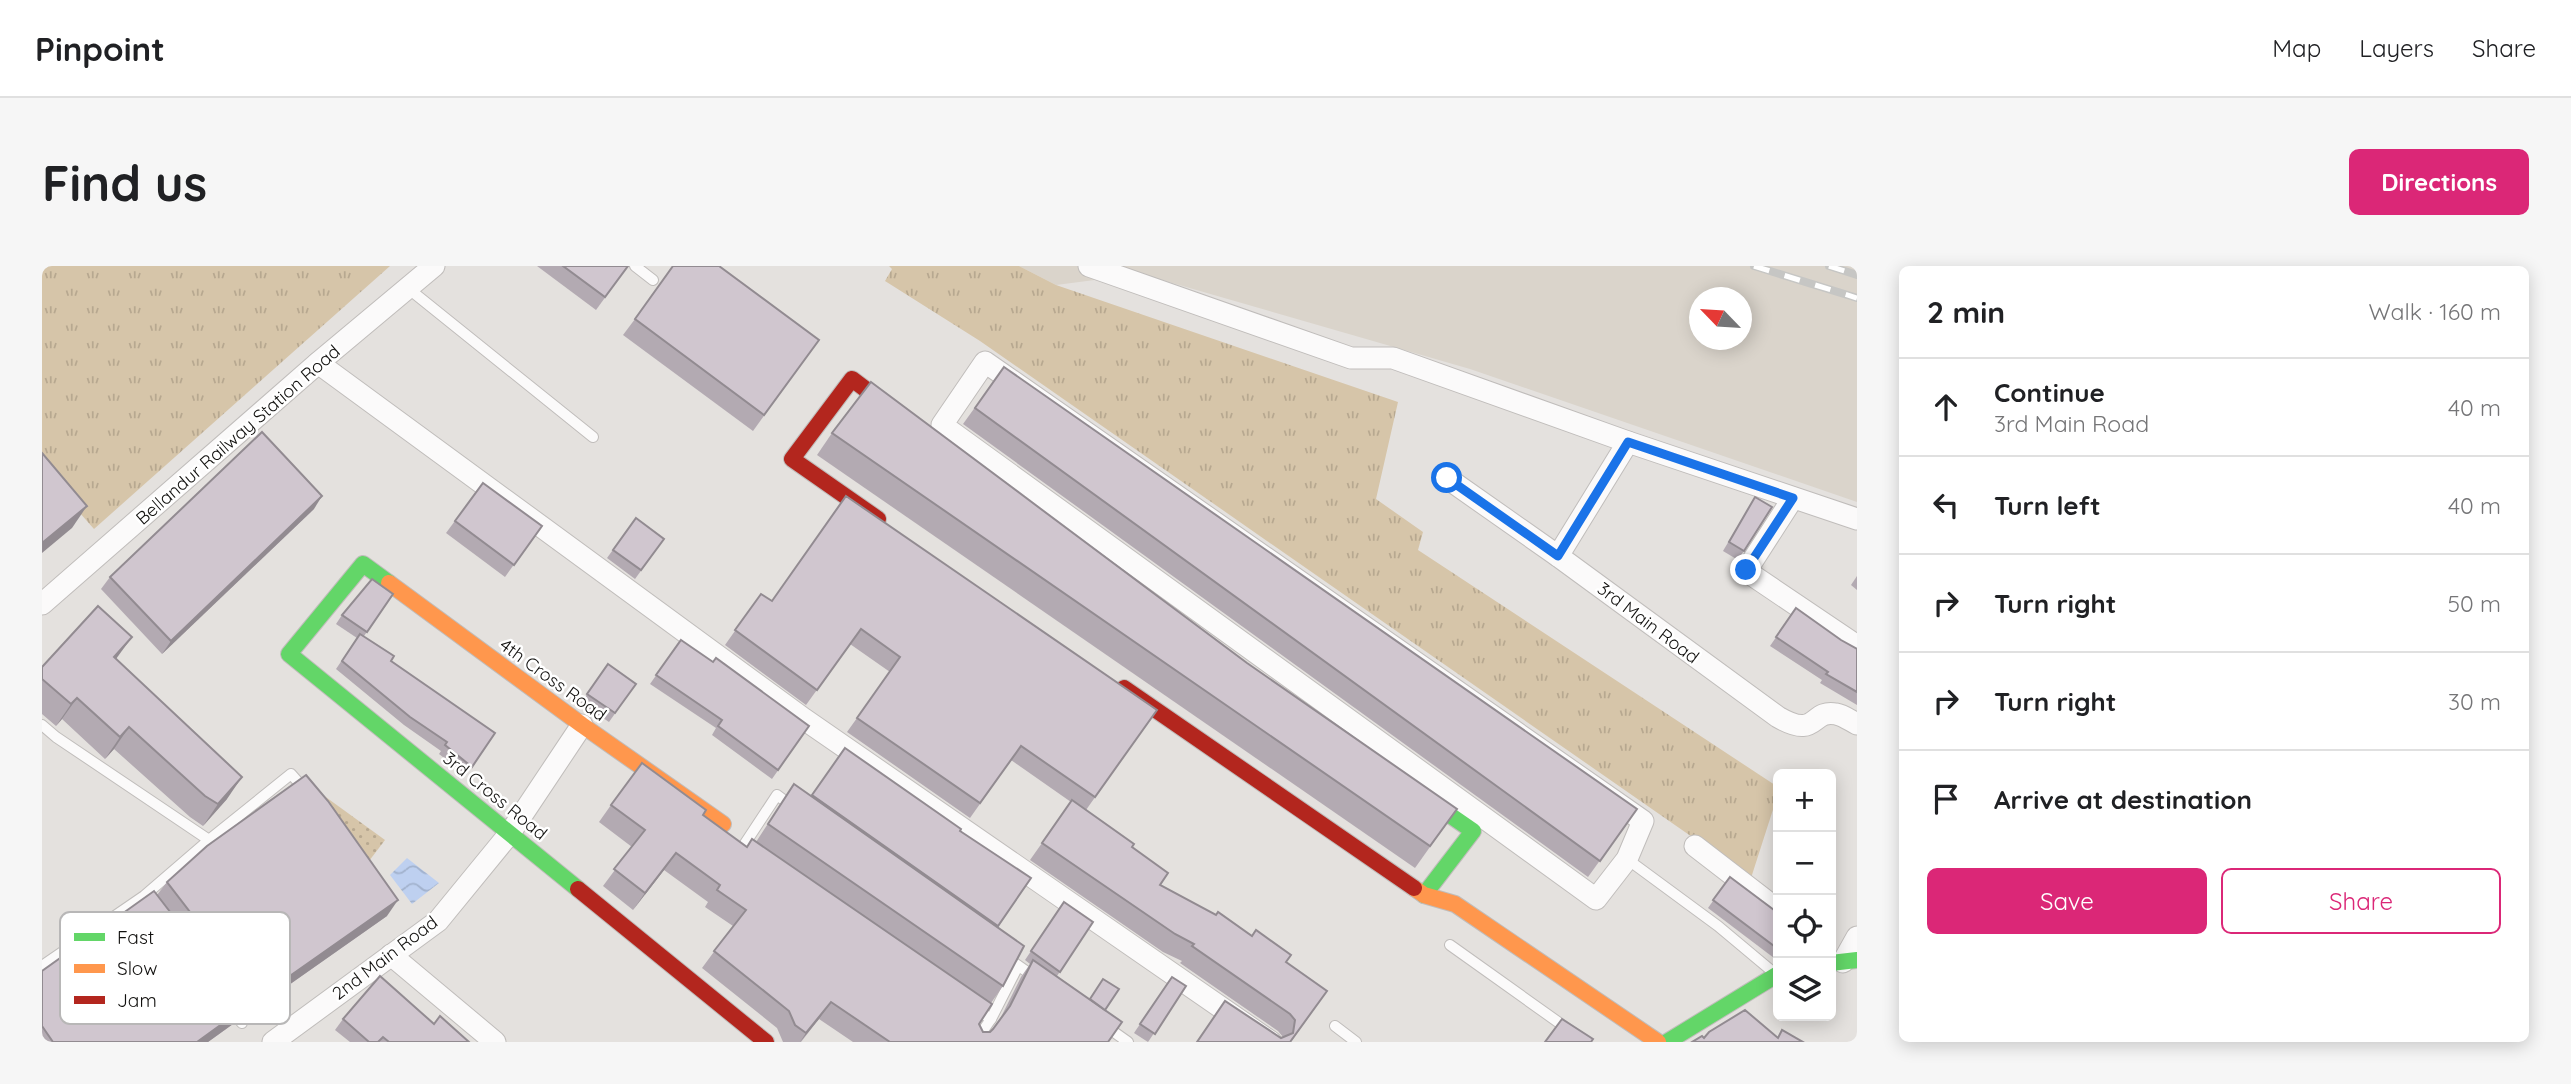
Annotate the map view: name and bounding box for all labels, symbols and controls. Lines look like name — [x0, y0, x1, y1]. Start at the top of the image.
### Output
text: Pinpoint — [35, 28, 165, 69]
text: Map — [2272, 33, 2321, 63]
text: Layers — [2359, 33, 2434, 63]
text: Share — [2472, 33, 2536, 63]
button: Directions — [2349, 149, 2529, 215]
text: Find us — [42, 152, 207, 213]
north arrow — [1689, 287, 1752, 350]
text: 2 min — [1927, 293, 2005, 331]
text: Walk · 160 m — [2369, 297, 2501, 326]
street label: Bellandur Railway Station Road — [131, 340, 344, 530]
text: Continue — [1994, 376, 2105, 409]
icon: ahead — [1927, 388, 1965, 426]
text: 40 m — [2448, 393, 2501, 422]
text: 3rd Main Road — [1994, 409, 2149, 438]
route start — [1431, 462, 1462, 493]
icon: left — [1927, 486, 1965, 524]
text: Turn left — [1994, 489, 2101, 522]
text: 40 m — [2448, 491, 2501, 520]
route end — [1730, 554, 1761, 585]
street label: 3rd Main Road — [1593, 577, 1704, 668]
icon: right — [1927, 584, 1965, 622]
text: Turn right — [1994, 587, 2116, 620]
text: 50 m — [2448, 589, 2501, 618]
street label: 4th Cross Road — [495, 633, 611, 726]
icon: right — [1927, 682, 1965, 720]
text: Turn right — [1994, 685, 2116, 718]
text: 30 m — [2448, 687, 2501, 716]
street label: 3rd Cross Road — [439, 747, 552, 845]
map controls — [1773, 769, 1836, 1021]
button: + — [1773, 769, 1836, 832]
icon: arrive — [1927, 780, 1965, 818]
text: Arrive at destination — [1994, 783, 2252, 816]
button: − — [1773, 832, 1836, 895]
button: Save — [1927, 868, 2207, 934]
button: Share — [2221, 868, 2501, 934]
button: locate — [1773, 895, 1836, 958]
street label: 2nd Main Road — [328, 911, 442, 1005]
legend — [60, 912, 290, 1024]
text: Fast — [117, 925, 154, 949]
text: Slow — [117, 956, 158, 980]
button: layers — [1773, 958, 1836, 1021]
text: Jam — [117, 988, 157, 1012]

